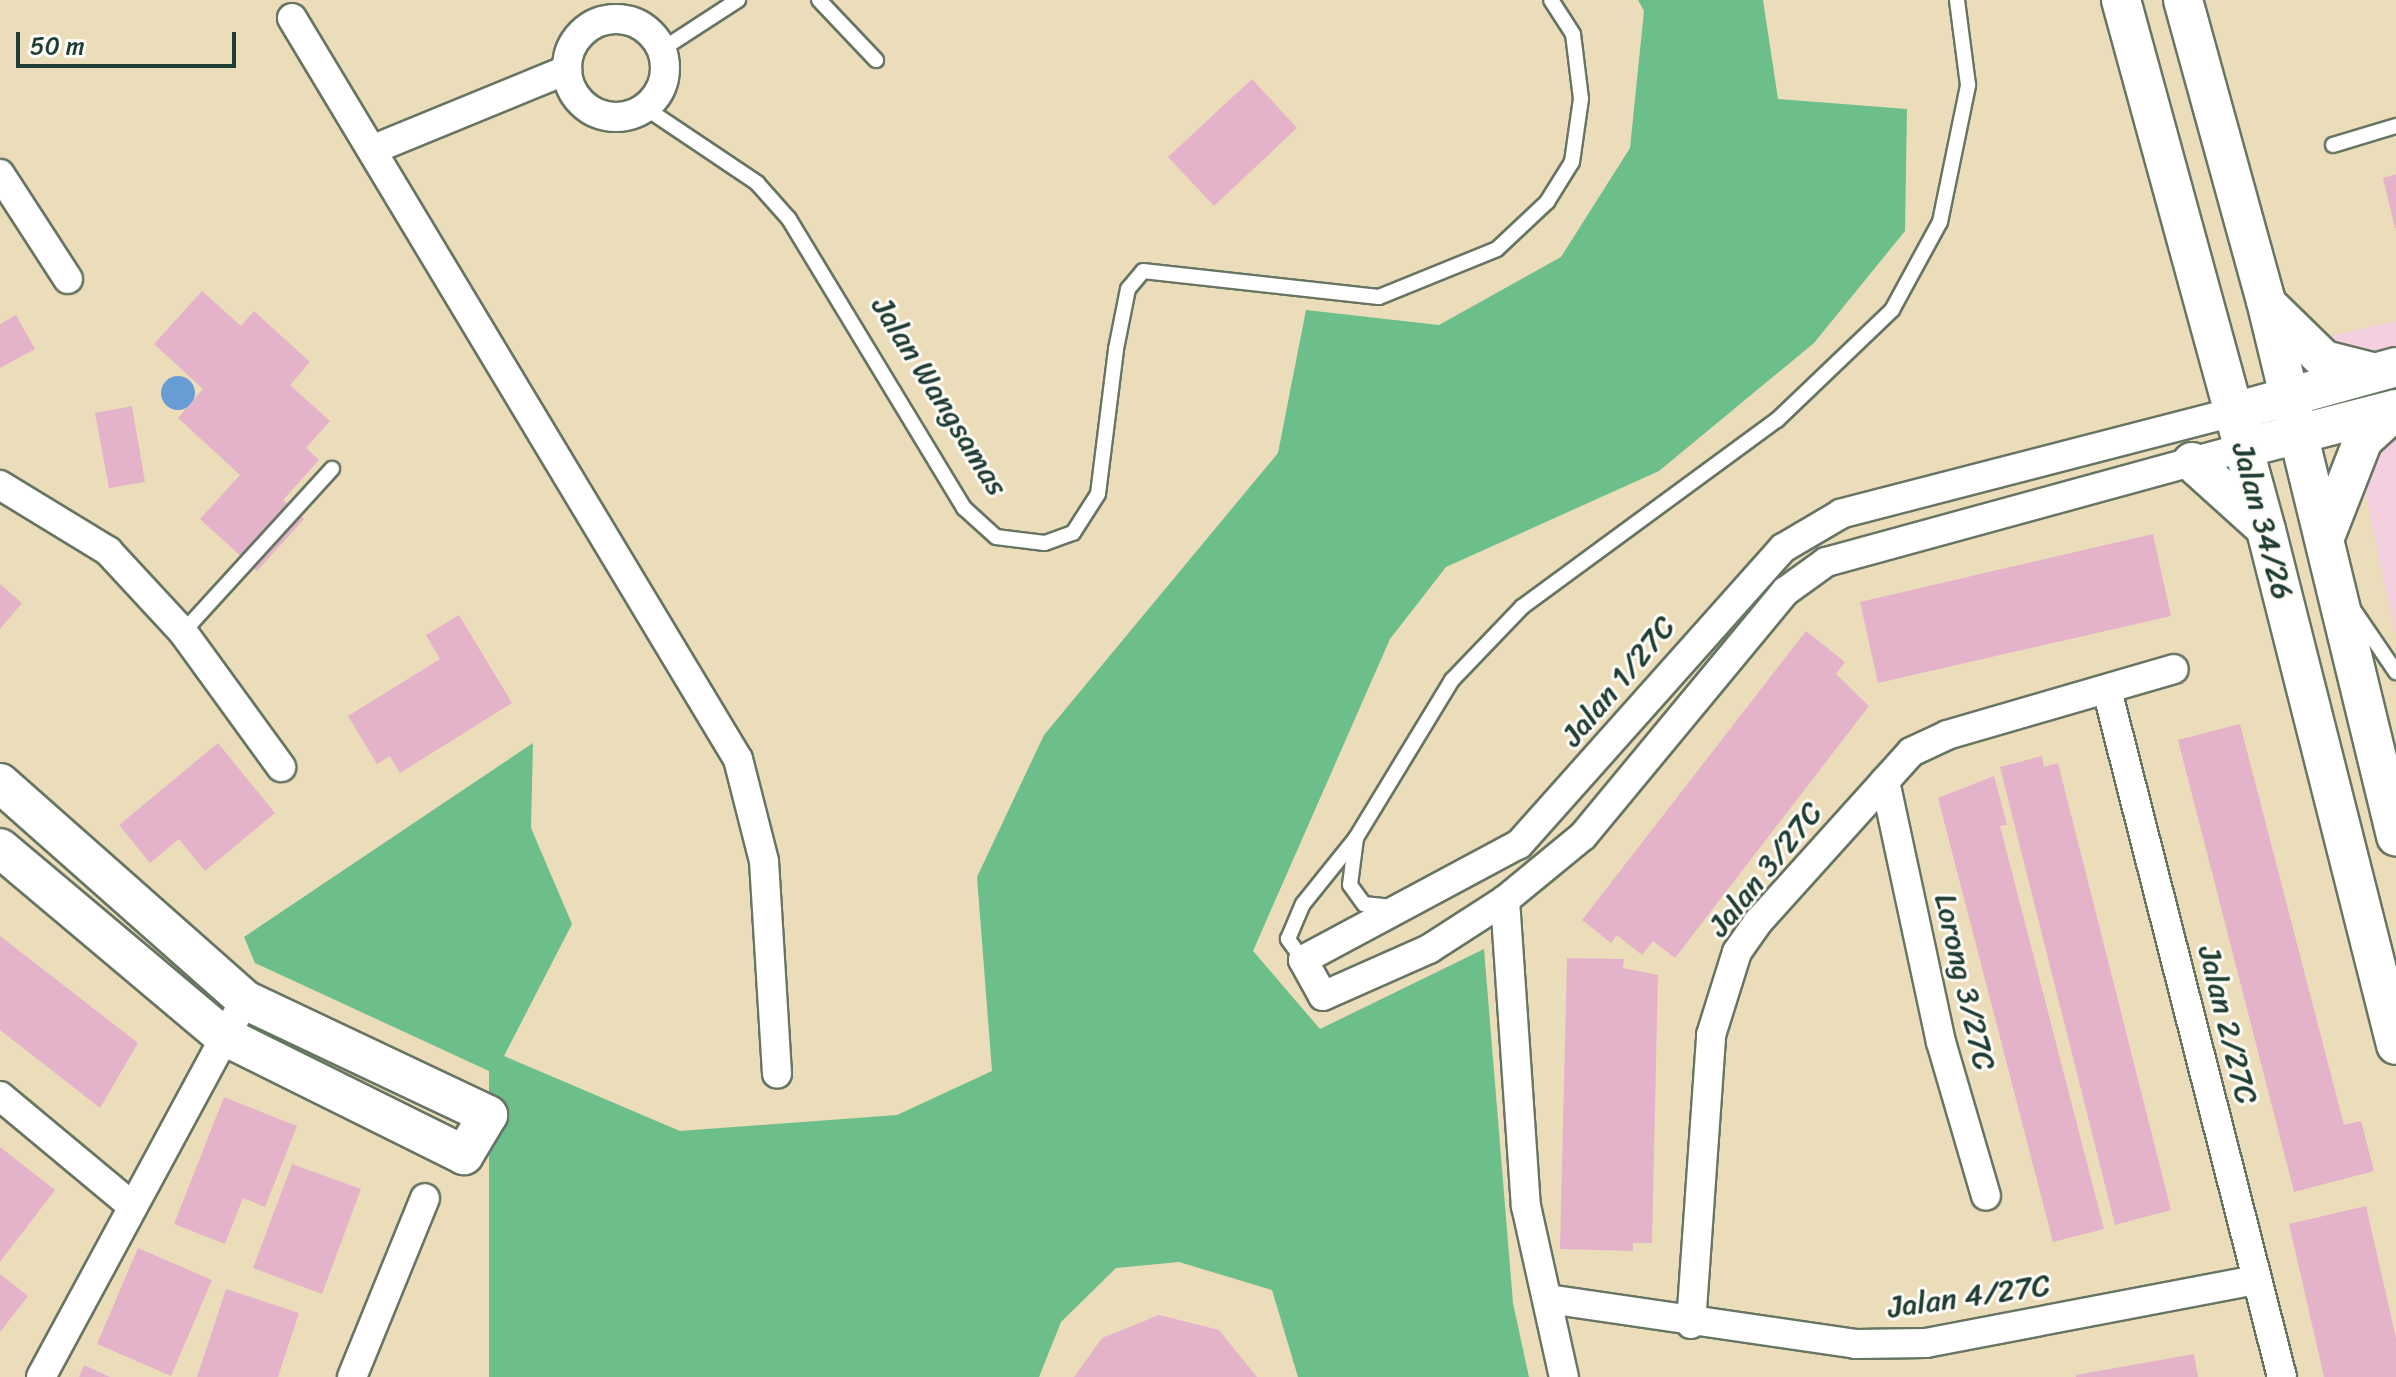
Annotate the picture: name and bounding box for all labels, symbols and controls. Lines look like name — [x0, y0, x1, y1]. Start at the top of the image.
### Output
scale bar — [20, 16, 240, 66]
text: 50 m — [30, 25, 85, 67]
street label: Jalan Wangsamas — [865, 291, 1015, 501]
street label: Jalan 34/26 — [2225, 439, 2301, 603]
street label: Jalan 1/27C — [1554, 609, 1682, 753]
street label: Jalan 3/27C — [1700, 795, 1830, 943]
street label: Lorong 3/27C — [1927, 890, 2003, 1074]
street label: Jalan 2/27C — [2191, 942, 2265, 1108]
street label: Jalan 4/27C — [1886, 1267, 2052, 1325]

